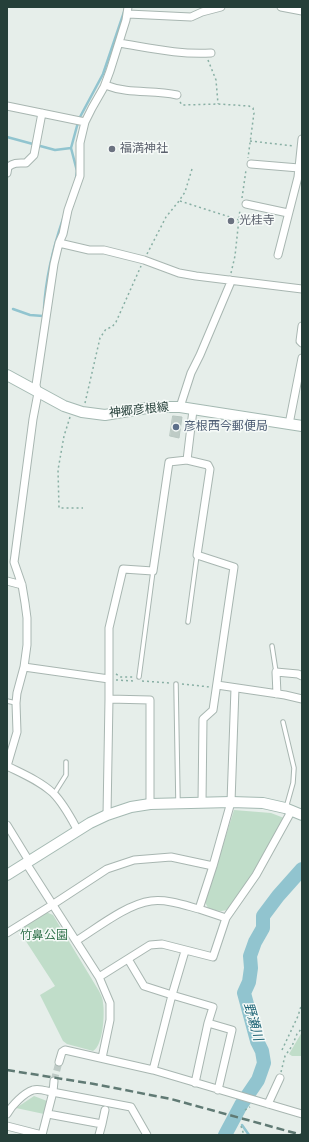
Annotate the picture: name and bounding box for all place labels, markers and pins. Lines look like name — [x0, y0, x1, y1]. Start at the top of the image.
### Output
place label: 福満神社 — [120, 142, 168, 156]
marker: 福満神社 — [107, 144, 117, 154]
place label: 光桂寺 — [239, 214, 275, 228]
marker: 光桂寺 — [226, 216, 236, 226]
place label: 彦根西今郵便局 — [184, 420, 268, 434]
marker: 彦根西今郵便局 — [171, 422, 181, 432]

